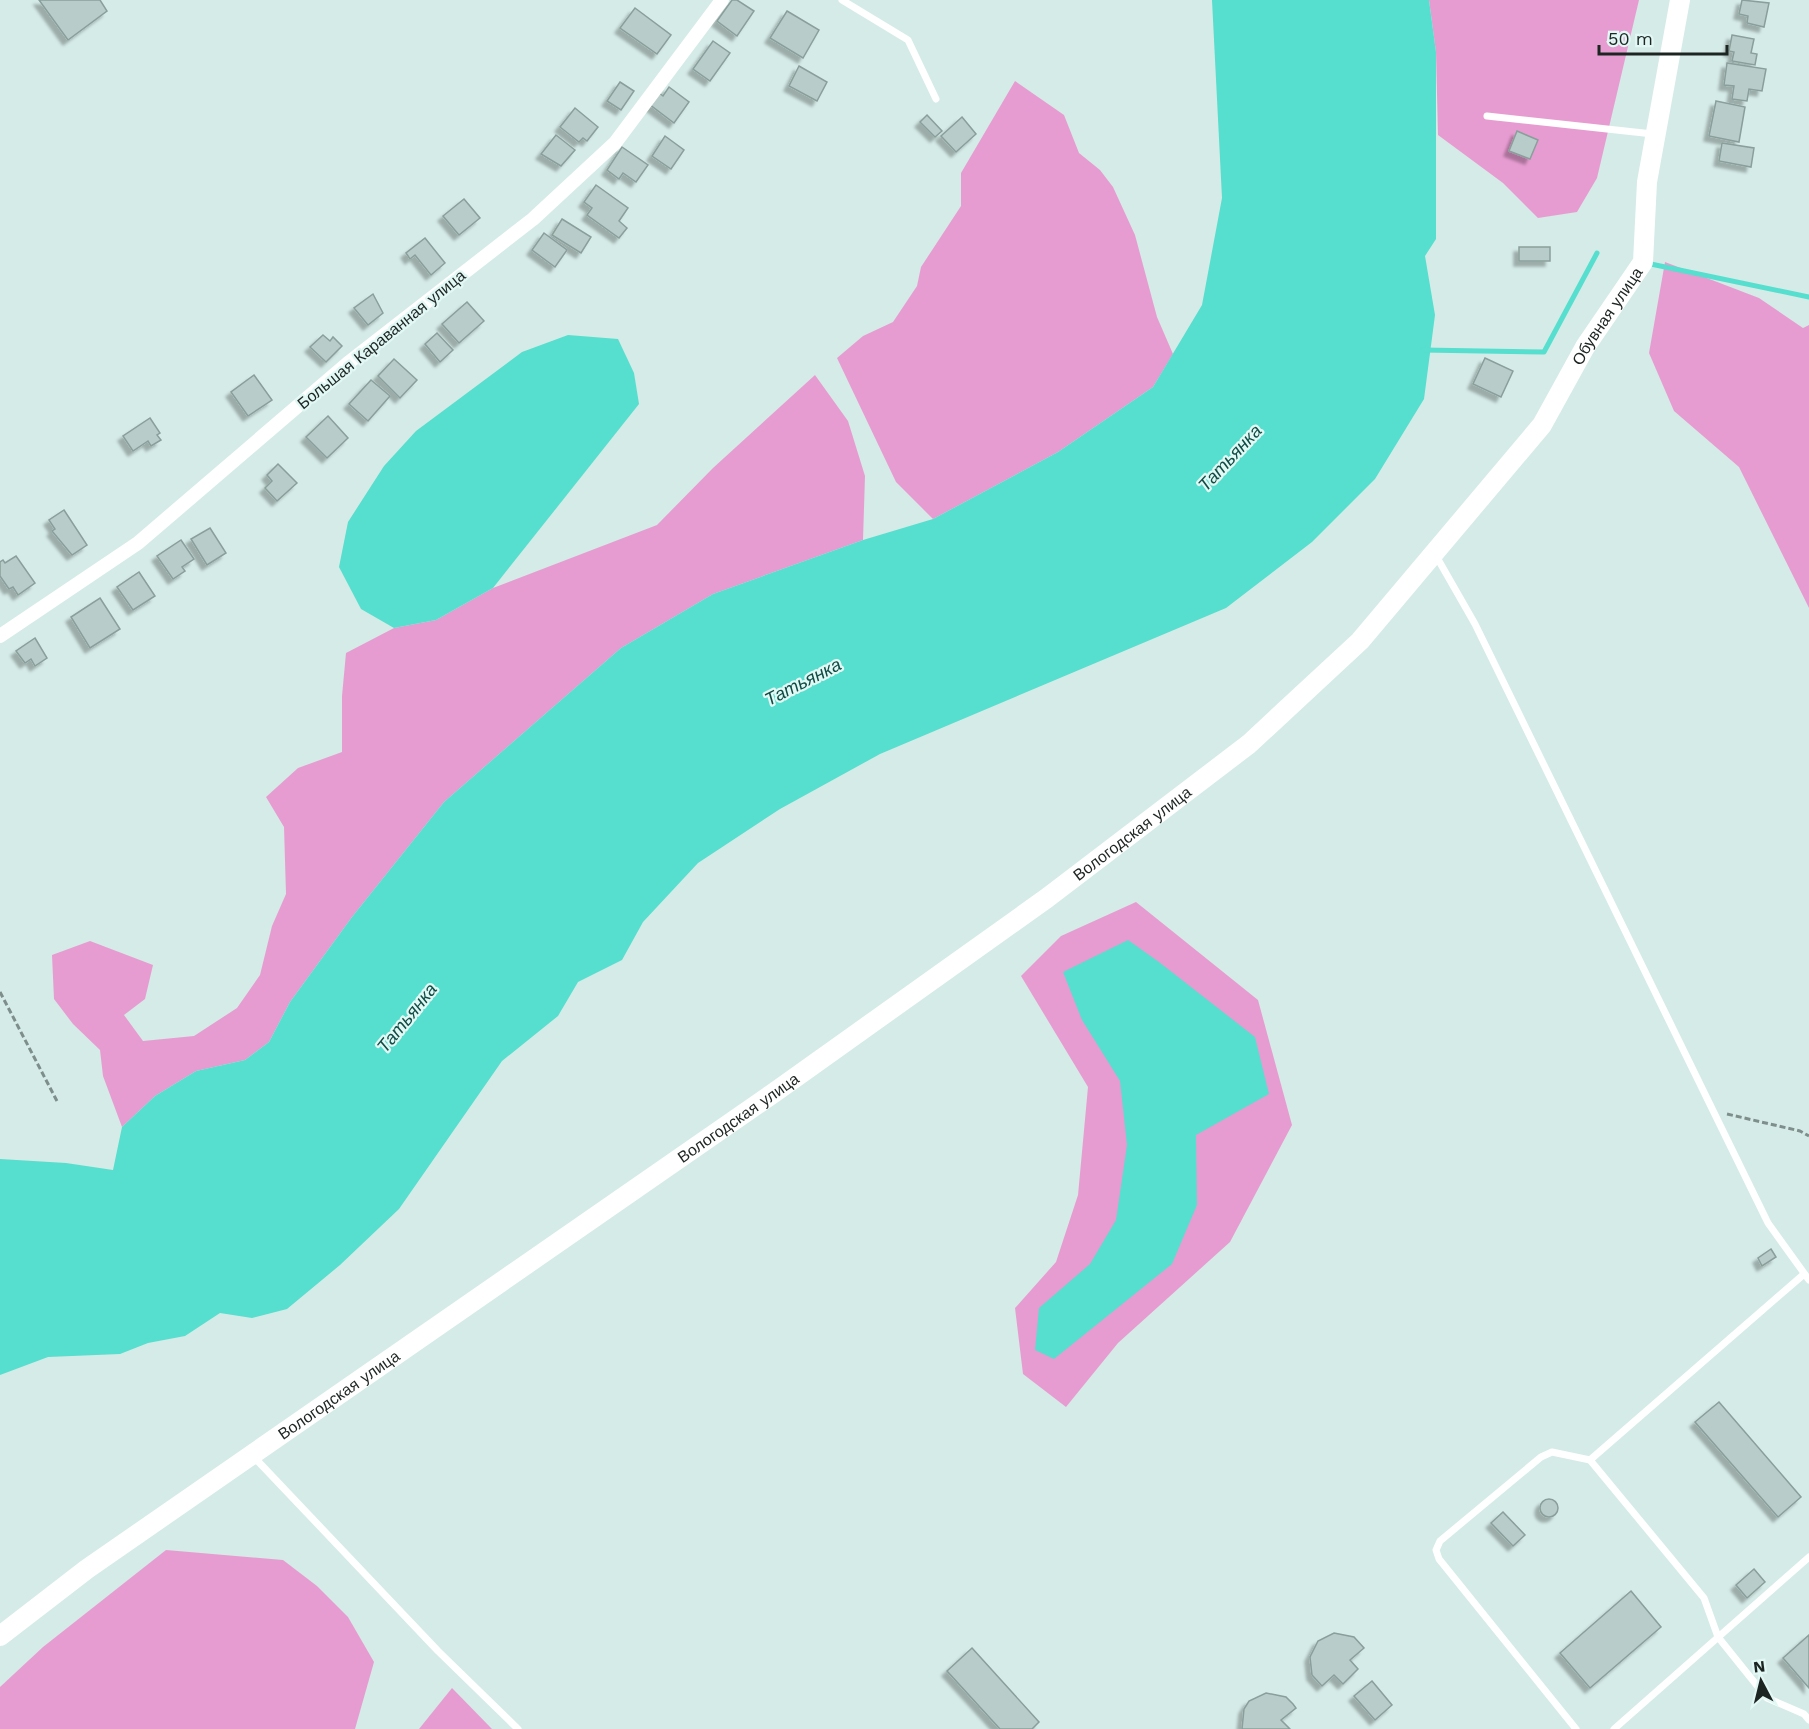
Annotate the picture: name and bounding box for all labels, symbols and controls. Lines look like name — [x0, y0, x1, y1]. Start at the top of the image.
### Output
scale bar — [1599, 18, 1726, 56]
text: 50 m — [1608, 28, 1653, 49]
street label: Обувная улица — [1568, 264, 1647, 368]
street label: Большая Караванная улица — [294, 266, 469, 413]
water label: Татьянка — [1194, 420, 1266, 495]
water label: Татьянка — [761, 653, 845, 710]
street label: Вологодская улица — [1070, 782, 1195, 885]
water label: Татьянка — [372, 979, 441, 1057]
street label: Вологодская улица — [674, 1069, 803, 1167]
street label: Вологодская улица — [275, 1346, 403, 1444]
north arrow — [1731, 1651, 1791, 1711]
text: N — [1752, 1656, 1766, 1677]

